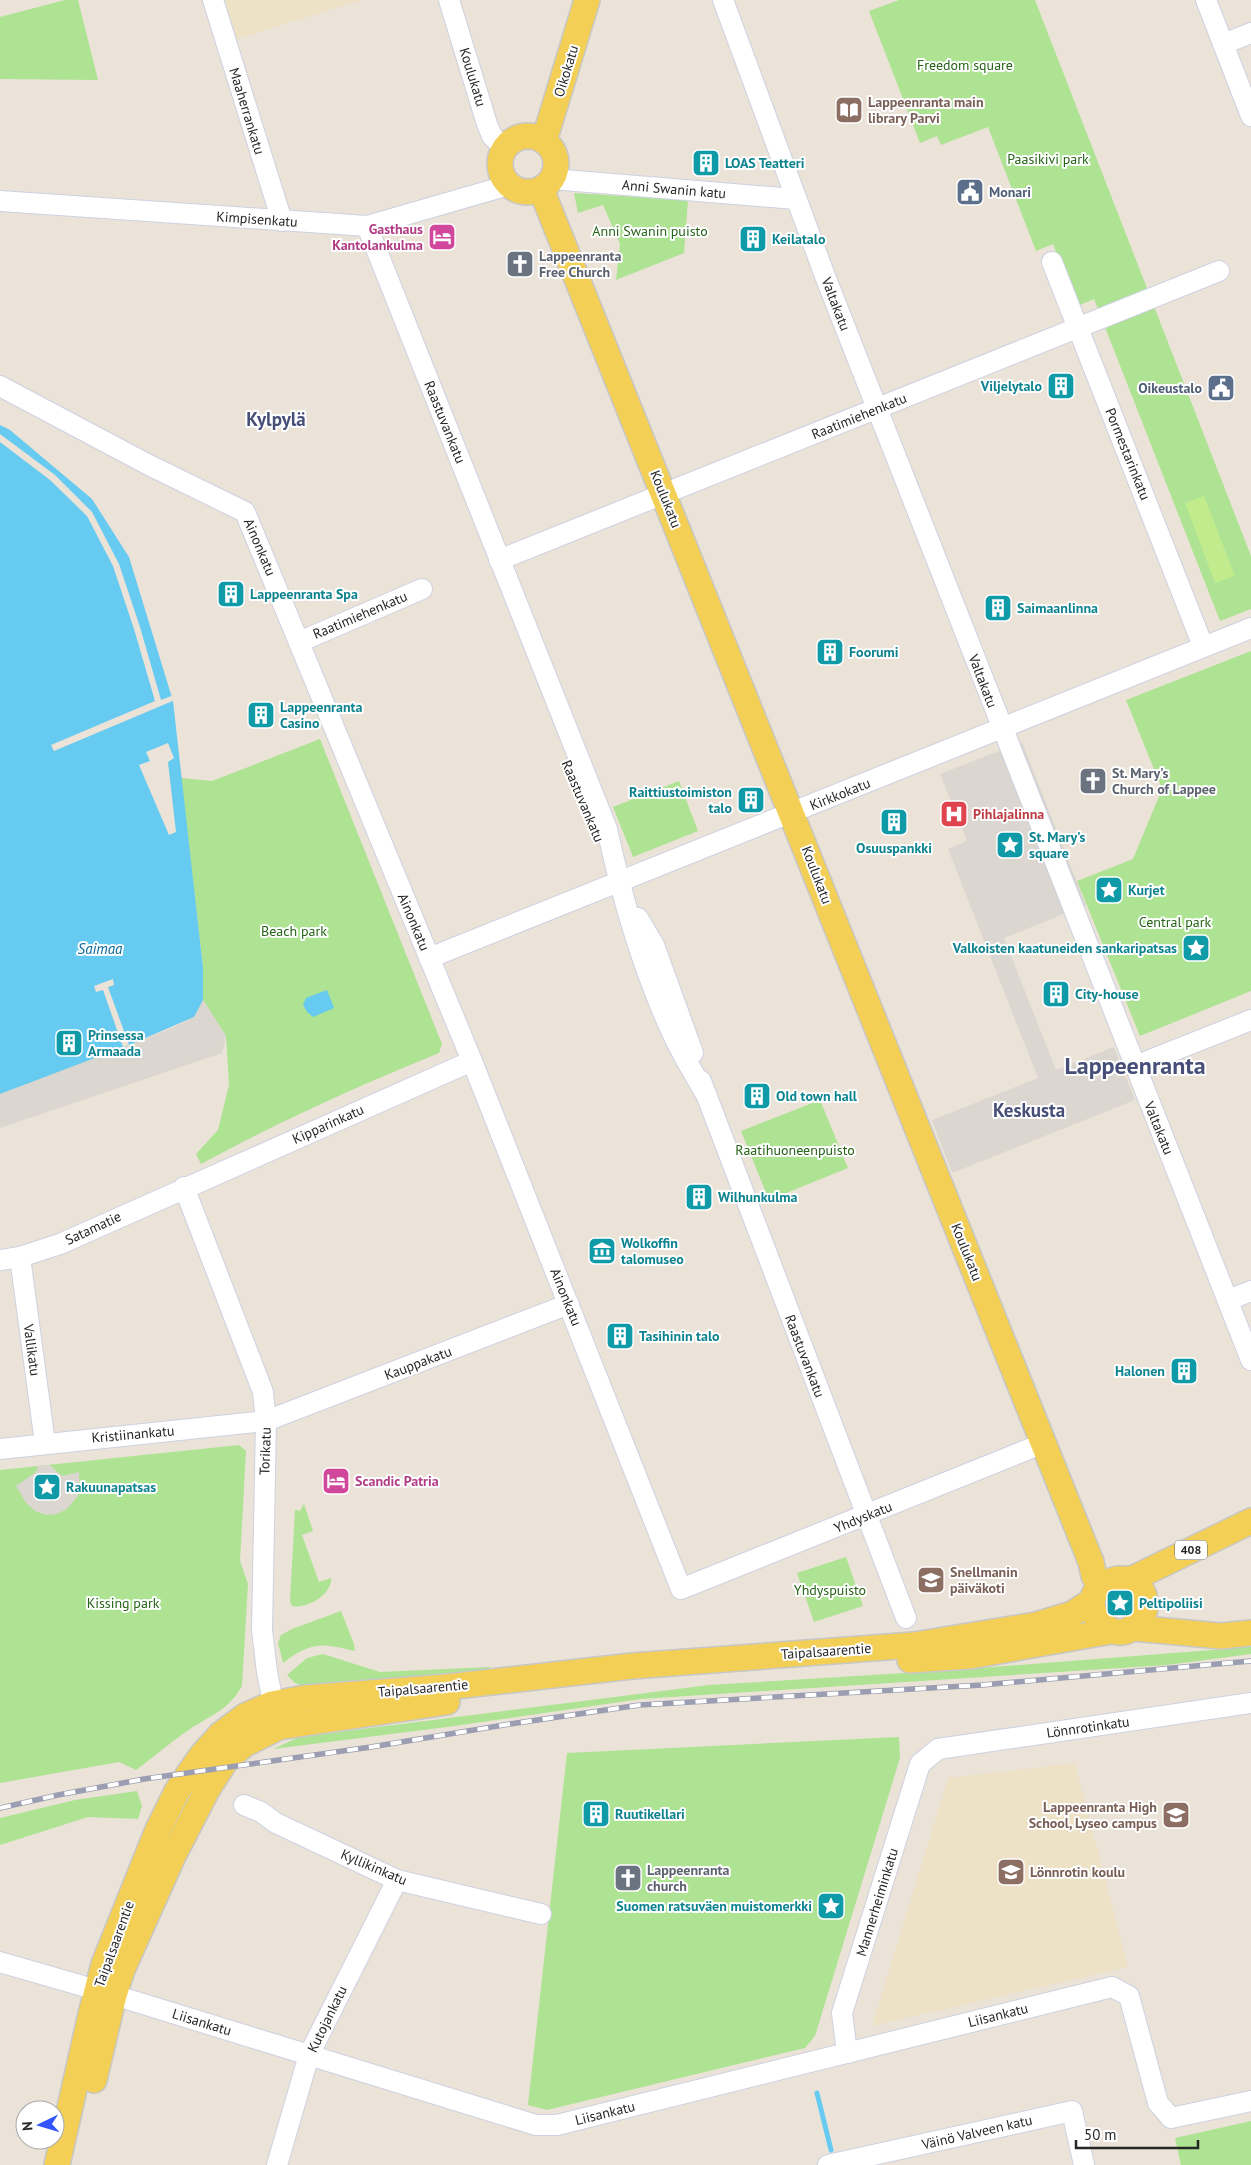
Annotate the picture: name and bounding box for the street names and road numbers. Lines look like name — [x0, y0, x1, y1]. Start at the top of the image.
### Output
street label: Oikokatu — [550, 43, 582, 99]
street label: Koulukatu — [456, 45, 490, 109]
street label: Maaherrankatu — [225, 65, 269, 157]
street label: Anni Swanin katu — [621, 175, 727, 203]
street label: Kimpisenkatu — [216, 207, 298, 231]
street label: Valtakatu — [817, 274, 854, 333]
street label: Raastuvankatu — [420, 378, 470, 466]
street label: Raatimiehenkatu — [809, 389, 909, 443]
street label: Pormestarinkatu — [1101, 405, 1155, 503]
street label: Koulukatu — [646, 468, 686, 530]
street label: Ainonkatu — [240, 516, 280, 578]
street label: Raatimiehenkatu — [310, 587, 410, 643]
street label: Valtakatu — [964, 651, 1001, 710]
street label: Raastuvankatu — [558, 757, 608, 845]
street label: Kirkkokatu — [807, 774, 873, 814]
street label: Koulukatu — [798, 844, 836, 906]
street label: Ainonkatu — [394, 891, 434, 953]
street label: Valtakatu — [1140, 1098, 1178, 1157]
street label: Kipparinkatu — [289, 1100, 367, 1148]
street label: Satamatie — [62, 1207, 124, 1249]
street label: Koulukatu — [947, 1221, 987, 1283]
street label: Ainonkatu — [546, 1265, 586, 1329]
street label: Raastuvankatu — [781, 1312, 829, 1400]
street label: Vallikatu — [19, 1322, 45, 1377]
street label: Kauppakatu — [382, 1342, 454, 1384]
street label: Kristiinankatu — [91, 1421, 175, 1447]
street label: Torikatu — [255, 1427, 275, 1475]
street label: Yhdyskatu — [831, 1497, 895, 1537]
road number: 408 — [1175, 1540, 1207, 1560]
street label: Taipalsaarentie — [780, 1639, 872, 1663]
street label: Taipalsaarentie — [377, 1675, 469, 1701]
street label: Lönnrotinkatu — [1045, 1712, 1131, 1742]
street label: Kyllikinkatu — [338, 1845, 410, 1889]
street label: Mannerheiminkatu — [852, 1846, 902, 1958]
street label: Taipalsaarentie — [90, 1898, 138, 1990]
street label: Kutojankatu — [303, 1983, 351, 2055]
street label: Liisankatu — [966, 1999, 1030, 2031]
street label: Liisankatu — [170, 2004, 234, 2040]
street label: Liisankatu — [573, 2097, 637, 2129]
street label: Väinö Valveen katu — [919, 2111, 1034, 2154]

